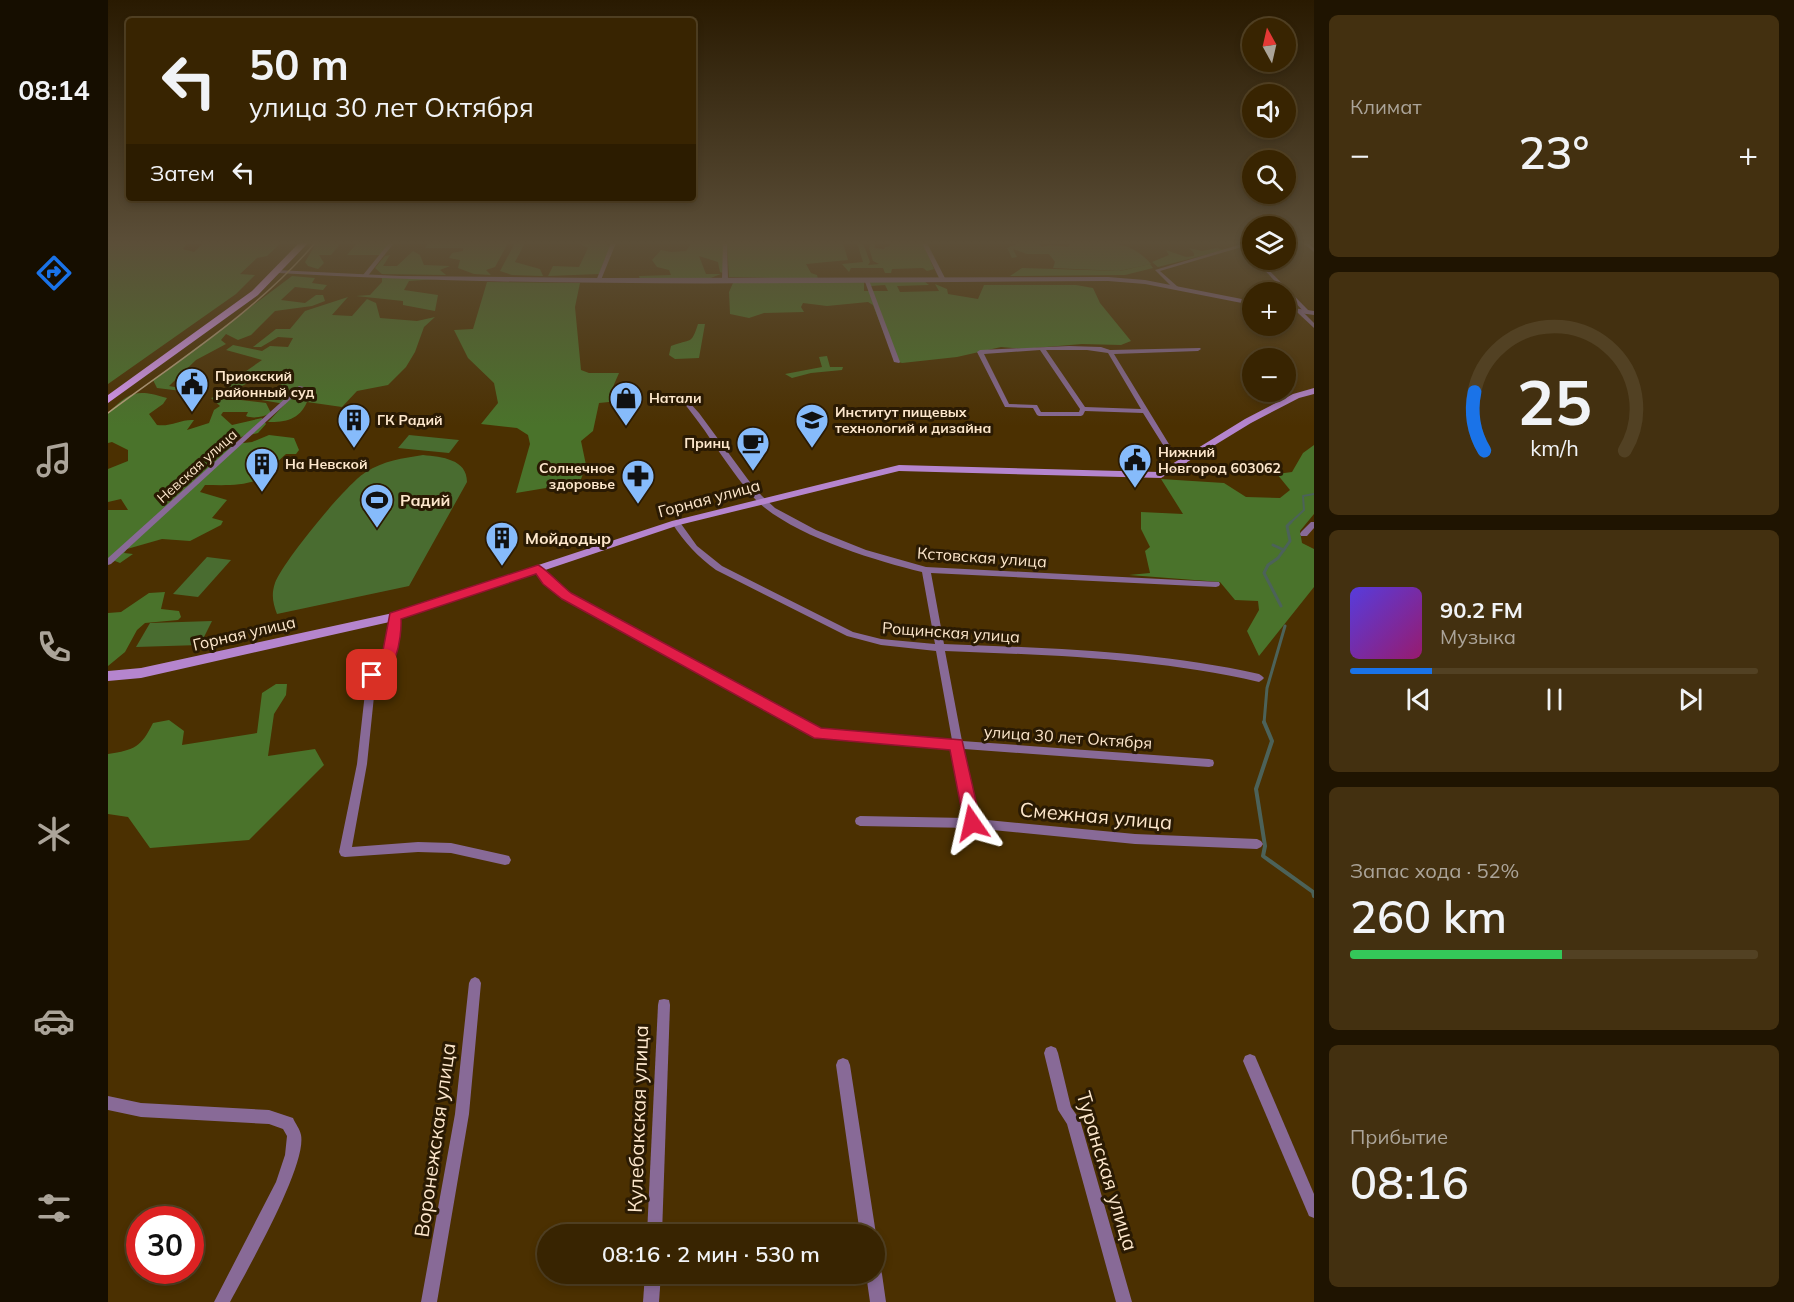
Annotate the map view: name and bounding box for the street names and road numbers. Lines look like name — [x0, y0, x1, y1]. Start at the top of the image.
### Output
street label: Невская улица — [153, 425, 241, 507]
street label: Горная улица — [656, 475, 762, 521]
street label: Кстовская улица — [916, 542, 1048, 572]
street label: Горная улица — [191, 611, 297, 655]
street label: Рощинская улица — [881, 617, 1021, 647]
street label: улица 30 лет Октября — [983, 721, 1153, 753]
street label: Смежная улица — [1019, 796, 1173, 835]
street label: Кулебакская улица — [622, 1025, 653, 1213]
street label: Воронежская улица — [409, 1041, 461, 1239]
street label: Туранская улица — [1071, 1088, 1144, 1254]

